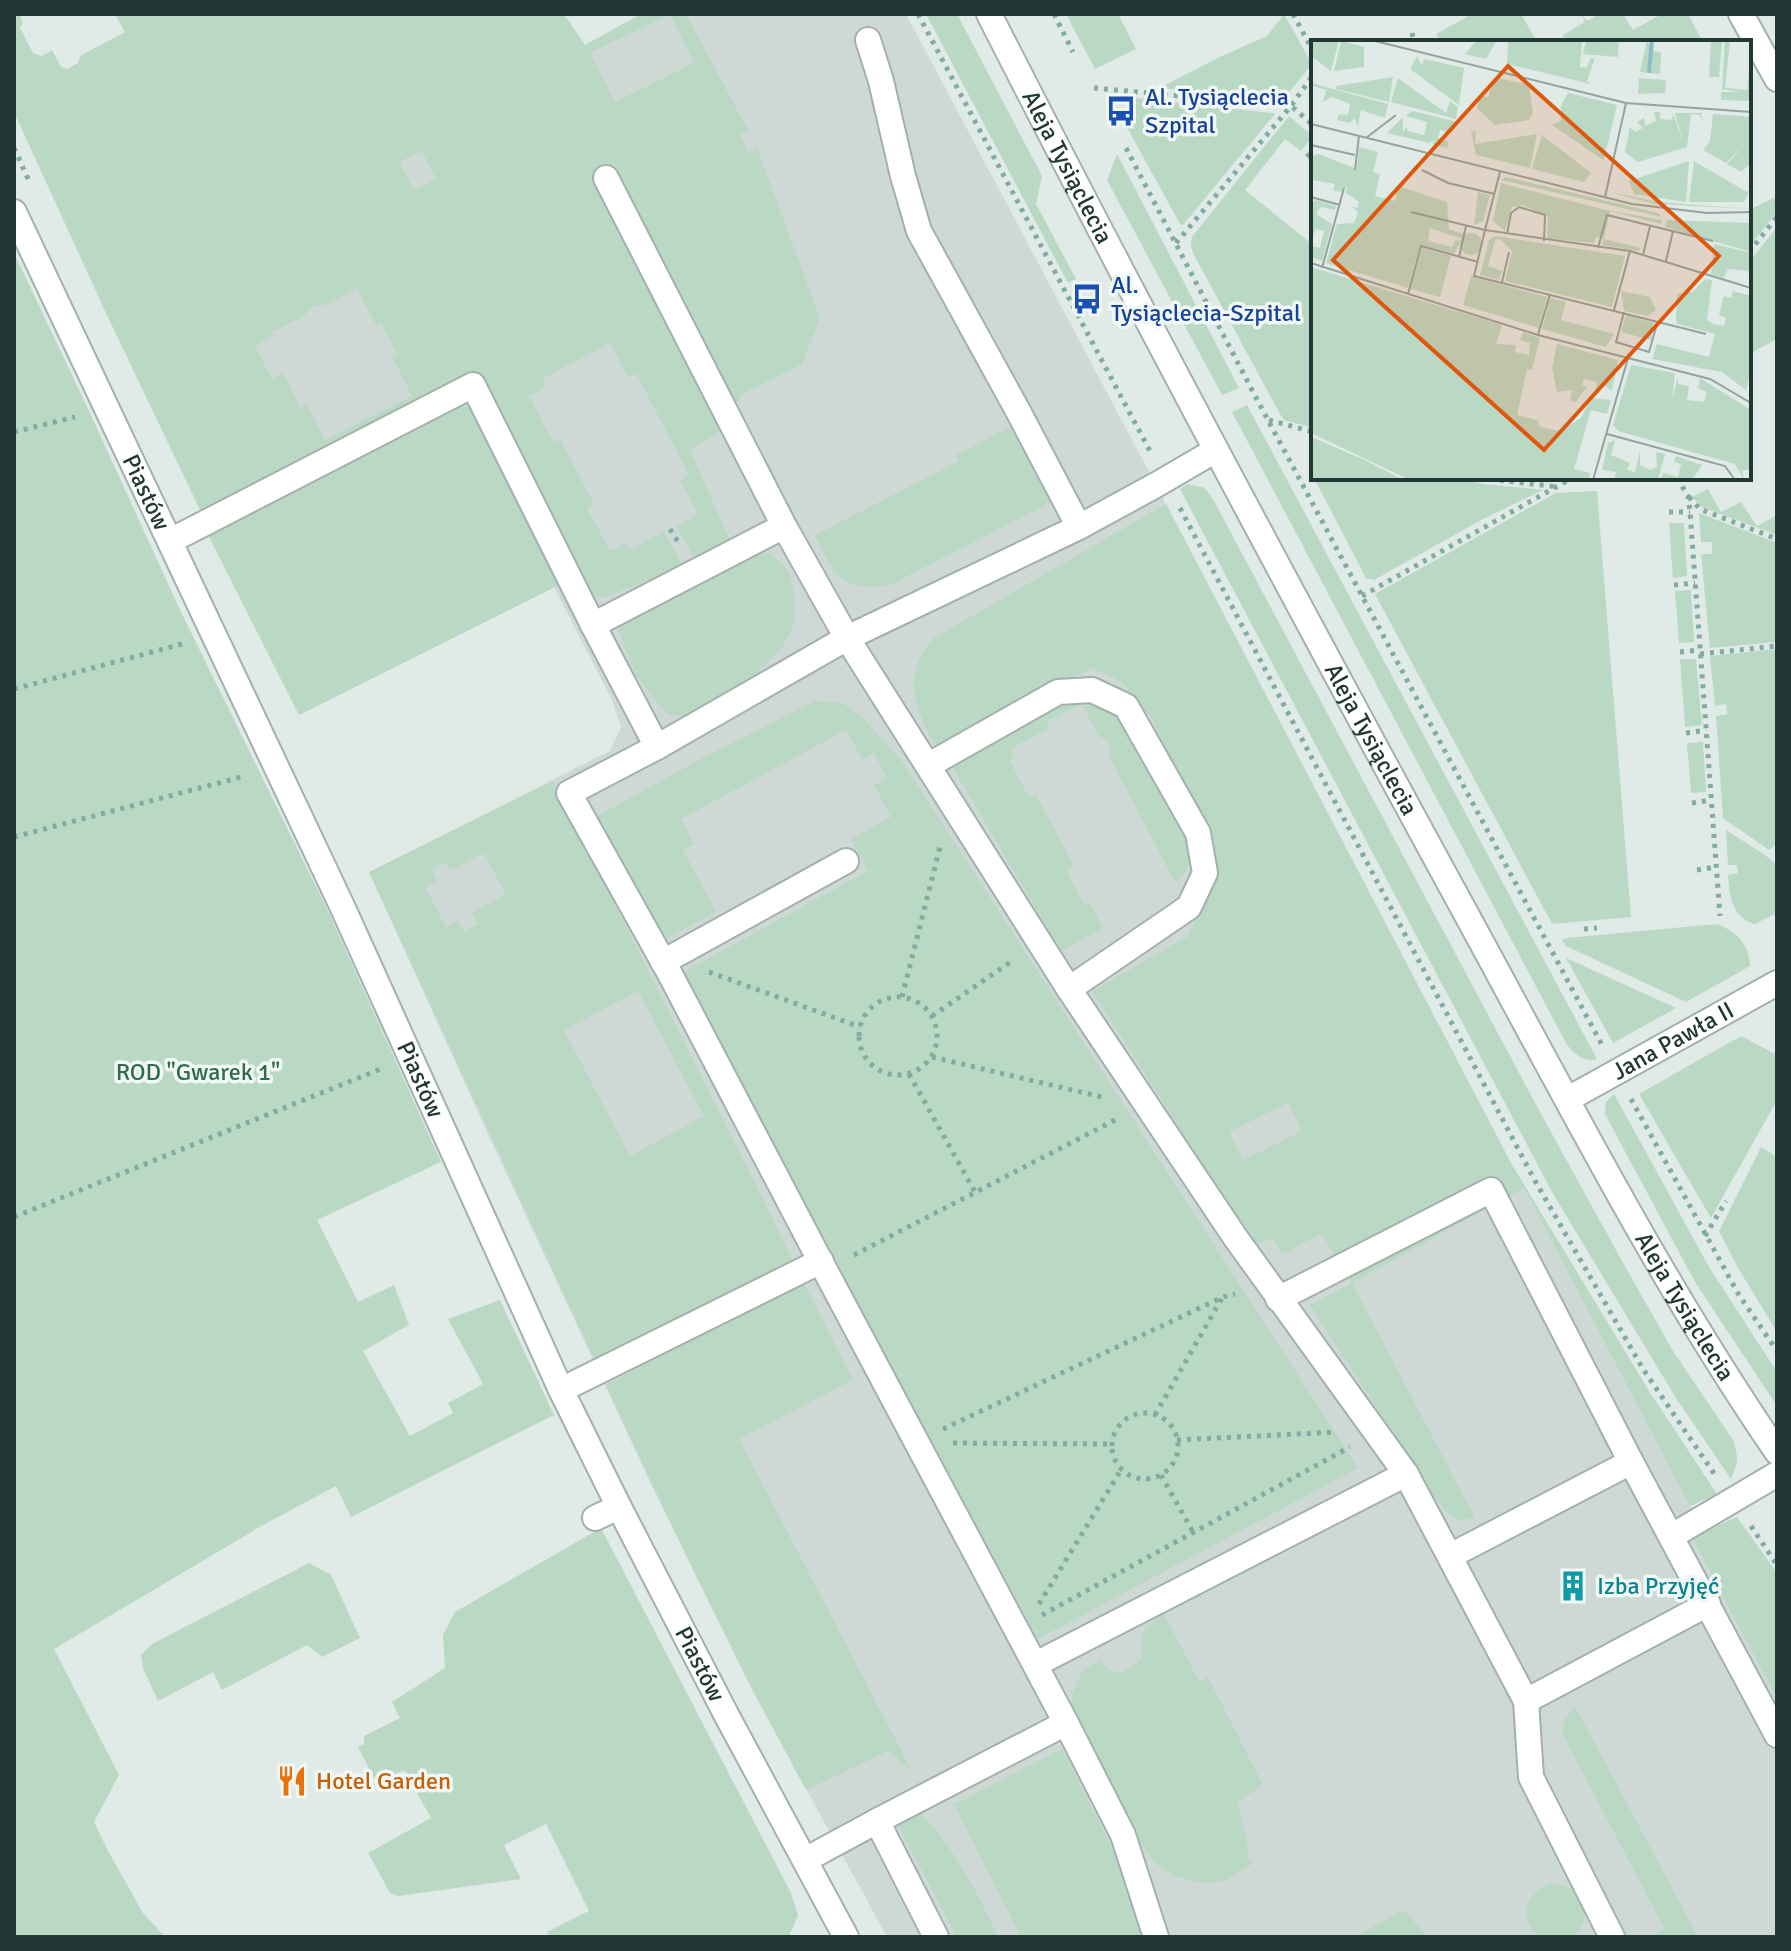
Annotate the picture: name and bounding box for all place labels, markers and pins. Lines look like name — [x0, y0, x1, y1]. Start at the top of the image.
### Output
place label: Al. Tysiąclecia Szpital — [1145, 82, 1289, 140]
bus stop icon: Al. Tysiąclecia Szpital — [1104, 94, 1138, 128]
place label: Al. Tysiąclecia-Szpital — [1111, 270, 1301, 328]
bus stop icon: Al. Tysiąclecia-Szpital — [1070, 282, 1104, 316]
building icon: Izba Przyjęć — [1556, 1569, 1590, 1603]
place label: Izba Przyjęć — [1597, 1571, 1719, 1601]
restaurant icon: Hotel Garden — [275, 1764, 309, 1798]
place label: Hotel Garden — [316, 1766, 451, 1796]

